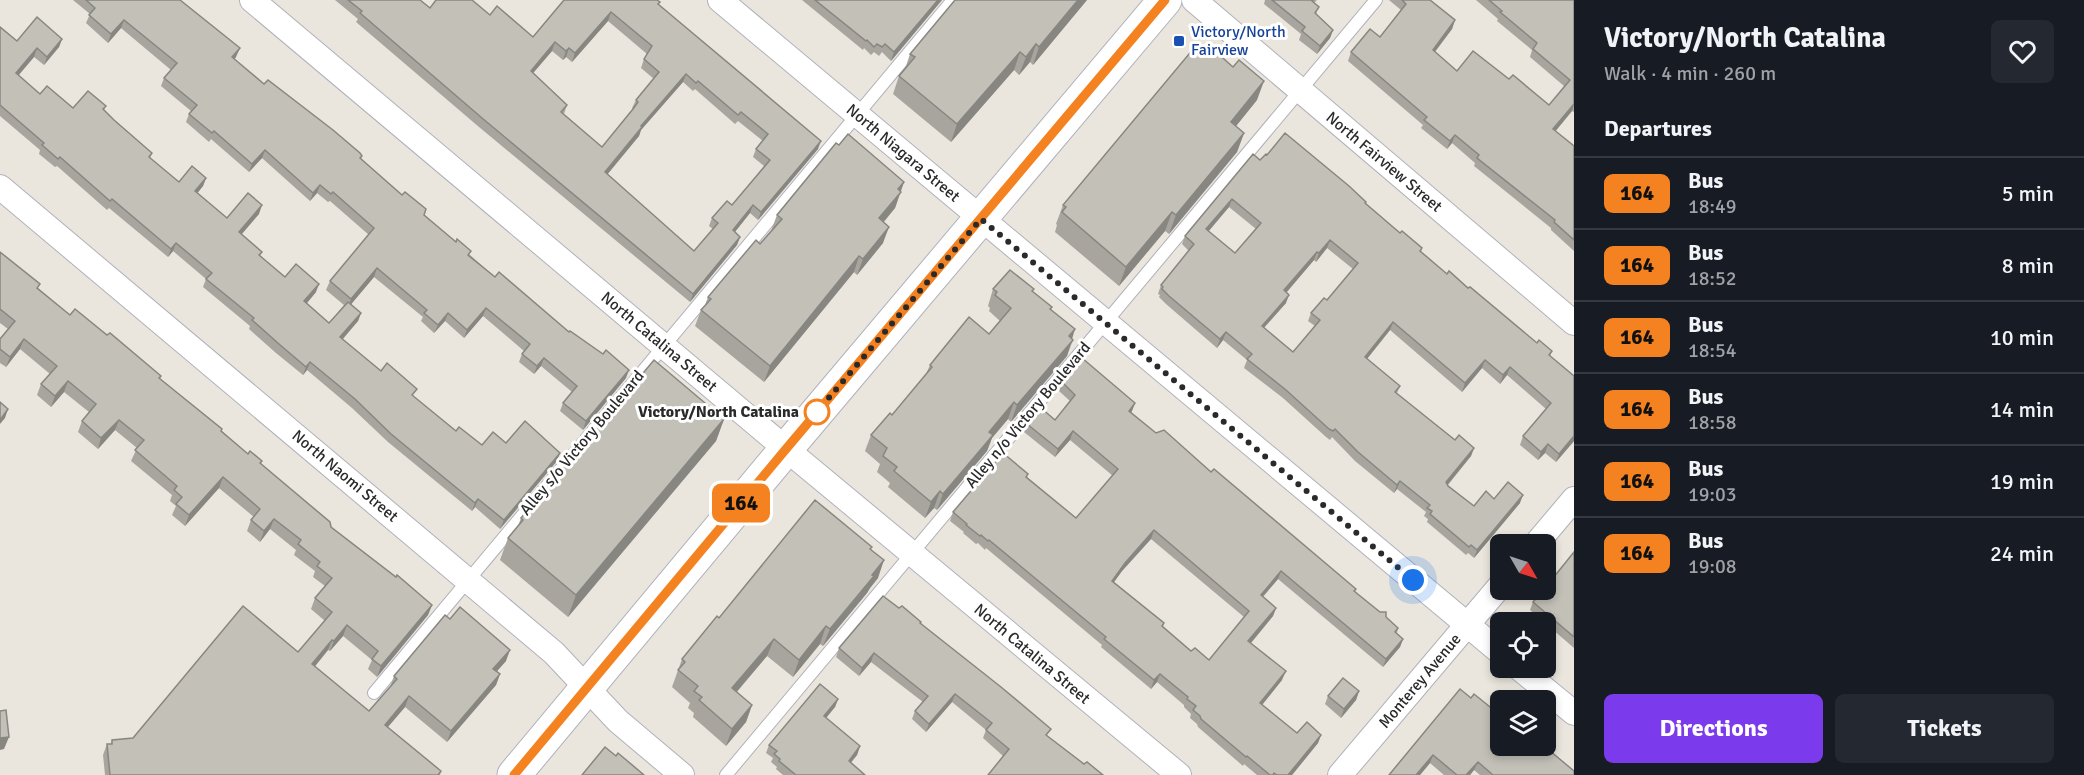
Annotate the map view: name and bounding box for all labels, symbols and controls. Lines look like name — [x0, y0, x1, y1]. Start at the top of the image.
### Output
button: heart — [1991, 20, 2054, 83]
text: Victory/North Catalina — [1604, 21, 1886, 55]
place label: Victory/North Fairview — [1191, 22, 1286, 60]
marker: Victory/North Fairview — [1172, 34, 1186, 48]
text: Walk · 4 min · 260 m — [1604, 61, 1776, 86]
street label: North Niagara Street — [842, 100, 964, 207]
street label: North Fairview Street — [1322, 107, 1447, 217]
text: Departures — [1604, 115, 1712, 142]
text: Bus — [1688, 167, 1723, 194]
text: 164 — [1620, 180, 1654, 206]
text: 5 min — [2002, 180, 2054, 207]
text: 18:49 — [1688, 194, 1737, 219]
text: Bus — [1688, 239, 1723, 266]
text: 164 — [1620, 252, 1654, 278]
text: 8 min — [2002, 252, 2054, 279]
text: 18:52 — [1688, 266, 1737, 291]
street label: North Catalina Street — [597, 288, 721, 397]
text: Bus — [1688, 311, 1723, 338]
text: 164 — [1620, 324, 1654, 350]
text: 10 min — [1990, 324, 2054, 351]
street label: Alley n/o Victory Boulevard — [961, 338, 1095, 492]
text: 18:54 — [1688, 338, 1737, 363]
street label: Alley s/o Victory Boulevard — [516, 366, 648, 520]
text: Bus — [1688, 383, 1723, 410]
text: 164 — [1620, 396, 1654, 422]
text: 14 min — [1990, 396, 2054, 423]
marker: Victory/North Catalina — [804, 399, 830, 425]
place label: Victory/North Catalina — [638, 402, 799, 422]
text: 18:58 — [1688, 410, 1737, 435]
street label: North Naomi Street — [288, 426, 403, 527]
text: Bus — [1688, 455, 1723, 482]
text: 164 — [1620, 468, 1654, 494]
text: 19 min — [1990, 468, 2054, 495]
text: 19:03 — [1688, 482, 1737, 507]
line badge: 164 — [706, 484, 776, 522]
text: 164 — [724, 490, 758, 516]
text: Bus — [1688, 527, 1723, 554]
north arrow — [1490, 534, 1556, 600]
map controls — [1490, 534, 1556, 756]
text: 164 — [1620, 540, 1654, 566]
text: 24 min — [1990, 540, 2054, 567]
text: 19:08 — [1688, 554, 1737, 579]
your location — [1398, 565, 1428, 595]
street label: North Catalina Street — [970, 600, 1094, 709]
button: locate — [1490, 612, 1556, 678]
street label: Monterey Avenue — [1374, 629, 1466, 733]
button: layers — [1490, 690, 1556, 756]
button: Directions — [1604, 694, 1823, 763]
button: Tickets — [1835, 694, 2054, 763]

